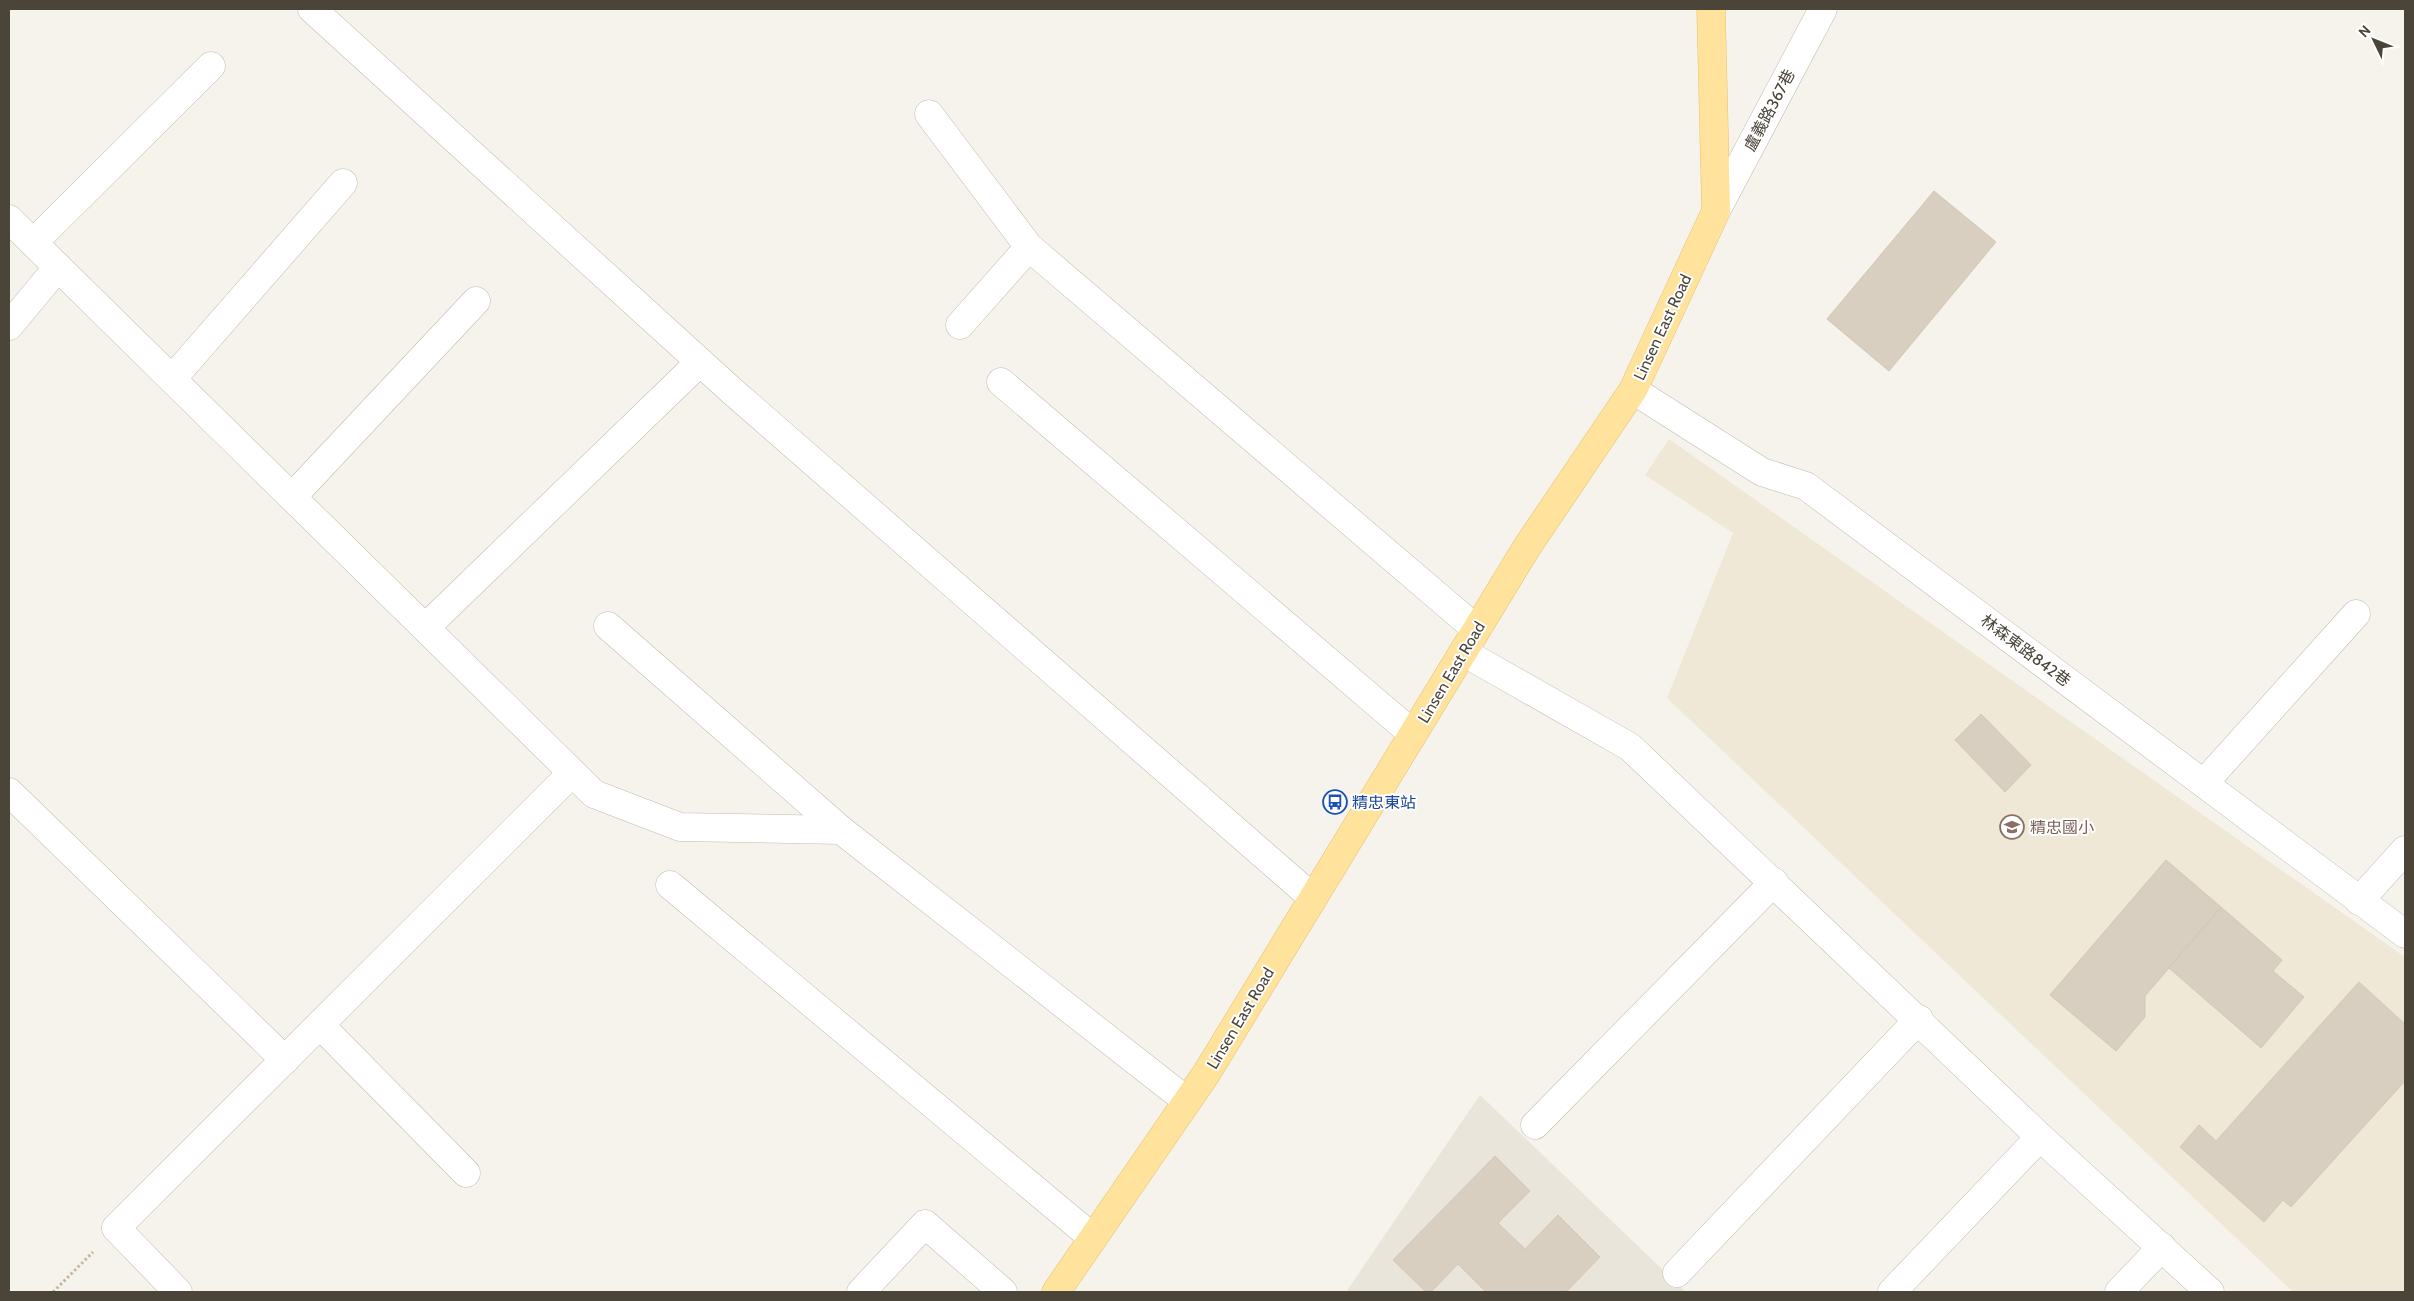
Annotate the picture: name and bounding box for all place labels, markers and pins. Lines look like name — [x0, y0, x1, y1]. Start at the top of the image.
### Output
bus stop icon: 精忠東站 — [1322, 789, 1348, 815]
place label: 精忠東站 — [1352, 793, 1416, 812]
school or university icon: 精忠國小 — [1999, 814, 2025, 840]
place label: 精忠國小 — [2030, 818, 2094, 837]

